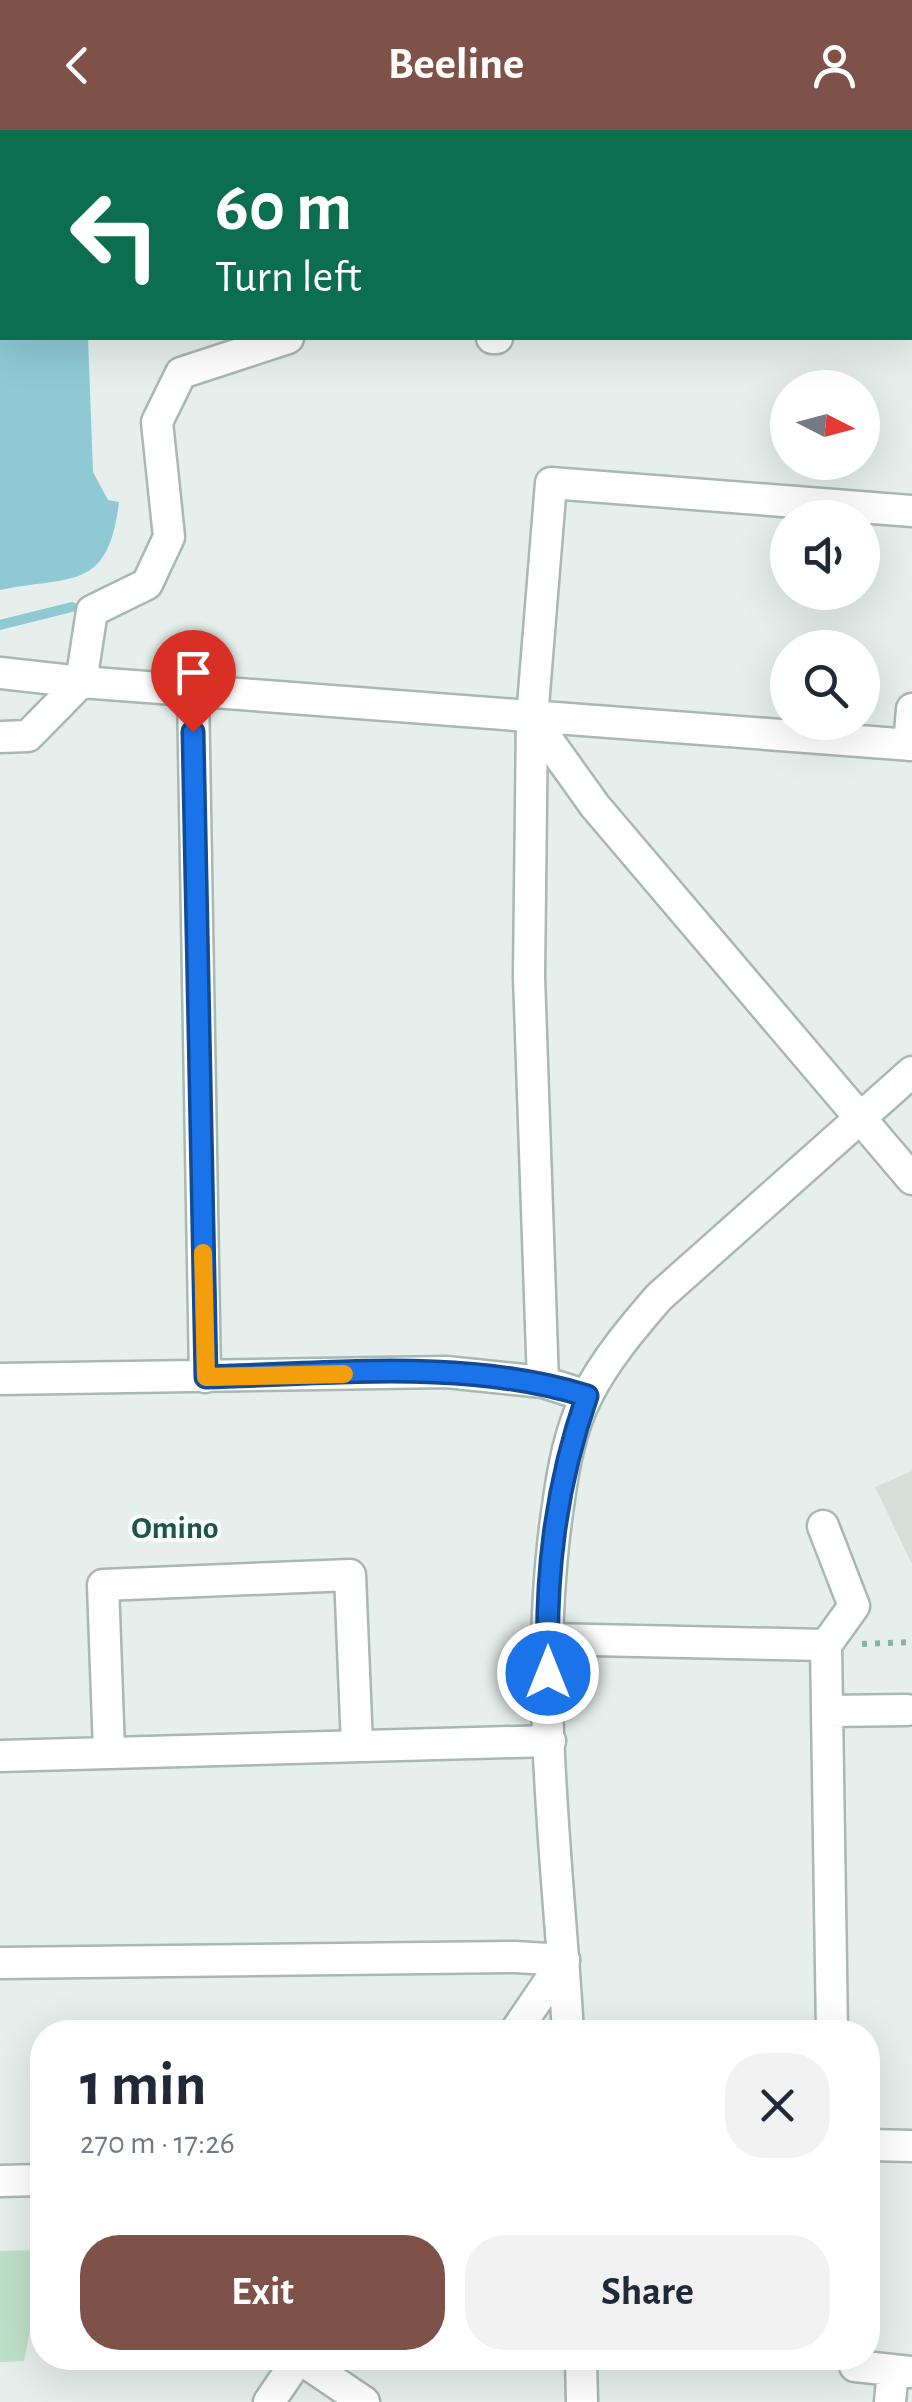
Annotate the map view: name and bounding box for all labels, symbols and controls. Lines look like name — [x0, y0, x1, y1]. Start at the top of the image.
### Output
icon: back — [50, 38, 105, 93]
icon: person — [807, 38, 862, 93]
text: Beeline — [388, 42, 524, 87]
icon: left — [50, 170, 180, 300]
text: 60 m — [215, 173, 352, 243]
text: Turn left — [215, 255, 362, 300]
north arrow — [770, 370, 880, 480]
map controls — [770, 370, 880, 740]
button: sound — [770, 500, 880, 610]
pin — [151, 630, 236, 733]
button: search — [770, 630, 880, 740]
icon: arrive — [166, 645, 221, 700]
district label: Omino — [131, 1512, 219, 1544]
position arrow — [496, 1621, 600, 1725]
button: close — [725, 2053, 830, 2158]
text: 1 min — [80, 2056, 206, 2116]
text: 270 m · 17:26 — [80, 2127, 235, 2159]
button: Exit — [80, 2235, 445, 2350]
button: Share — [465, 2235, 830, 2350]

